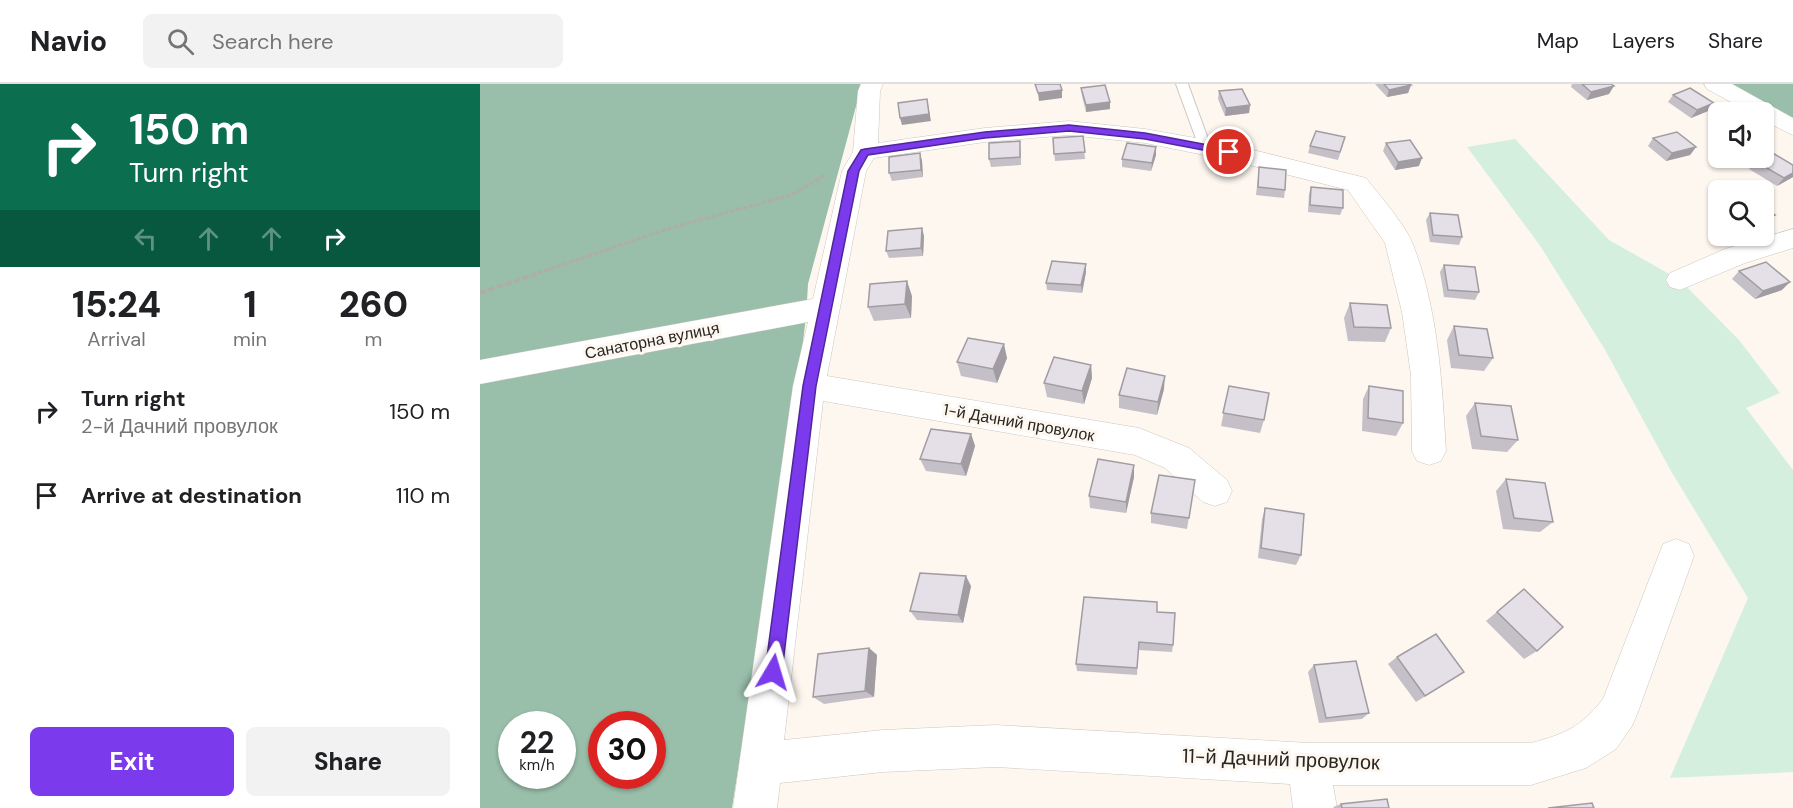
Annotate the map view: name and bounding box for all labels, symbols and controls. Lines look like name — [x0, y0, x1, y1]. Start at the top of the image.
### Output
search box — [143, 14, 563, 68]
text: Navio — [30, 23, 107, 60]
icon: search — [164, 25, 197, 58]
text: Search here — [212, 27, 333, 56]
text: Map — [1537, 27, 1579, 55]
text: Layers — [1612, 27, 1675, 55]
text: Share — [1708, 27, 1763, 55]
text: 150 m — [129, 102, 249, 157]
map controls — [1708, 102, 1774, 246]
button: sound — [1708, 102, 1774, 168]
icon: right — [30, 108, 108, 186]
pin — [1203, 126, 1254, 177]
icon: arrive — [1212, 135, 1245, 168]
text: Turn right — [129, 155, 249, 190]
button: search — [1708, 180, 1774, 246]
icon: left — [129, 222, 162, 255]
icon: ahead — [192, 222, 225, 255]
icon: ahead — [255, 222, 288, 255]
icon: right — [318, 222, 351, 255]
text: 15:24 — [72, 281, 161, 328]
text: 1 — [243, 281, 257, 328]
text: 260 — [339, 281, 408, 328]
street label: Санаторна вулиця — [583, 317, 721, 364]
text: Arrival — [87, 326, 146, 352]
text: min — [233, 326, 267, 352]
text: m — [365, 326, 382, 352]
text: Turn right — [81, 384, 186, 413]
icon: right — [30, 395, 63, 428]
text: 150 m — [389, 397, 450, 426]
street label: 1-й Дачний провулок — [942, 399, 1097, 446]
text: 2-й Дачний провулок — [81, 413, 278, 439]
icon: arrive — [30, 479, 63, 512]
text: Arrive at destination — [81, 481, 302, 510]
text: 110 m — [396, 481, 450, 510]
position arrow — [741, 640, 805, 704]
speed limit sign: 30 — [588, 711, 666, 789]
text: 22 — [520, 723, 554, 762]
button: Exit — [30, 727, 234, 796]
button: Share — [246, 727, 450, 796]
street label: 11-й Дачний провулок — [1182, 743, 1381, 775]
text: km/h — [519, 755, 555, 775]

